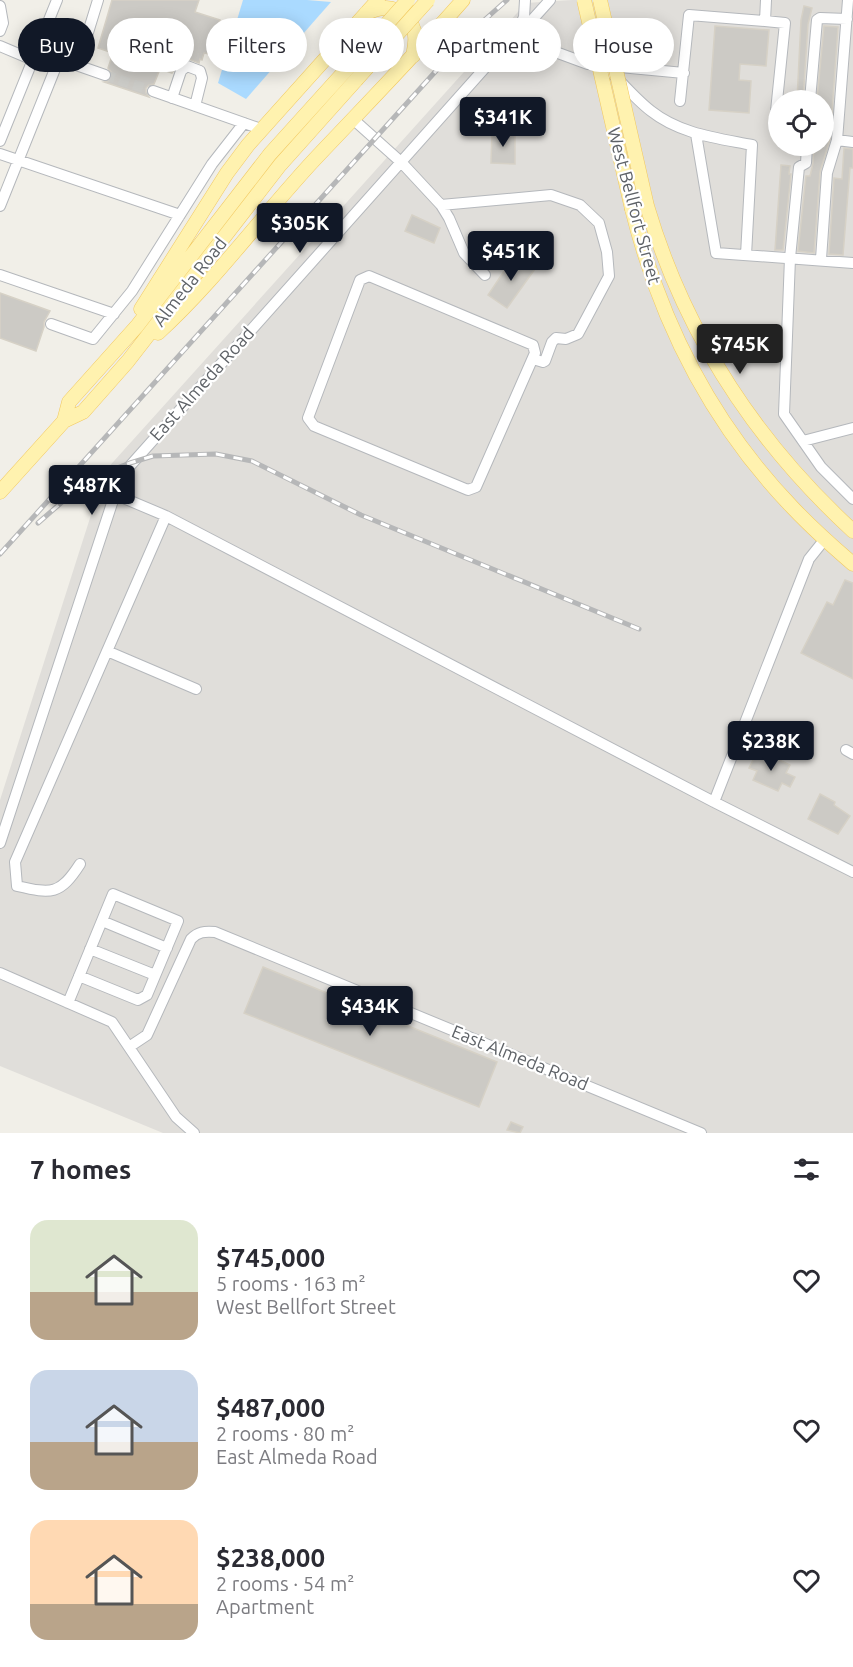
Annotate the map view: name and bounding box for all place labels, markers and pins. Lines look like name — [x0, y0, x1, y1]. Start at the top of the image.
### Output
pin: $341K — [461, 97, 545, 148]
pin: $305K — [258, 203, 342, 254]
pin: $451K — [469, 231, 553, 282]
pin: $745K — [698, 324, 782, 375]
pin: $487K — [50, 465, 134, 516]
pin: $238K — [729, 721, 813, 772]
pin: $434K — [328, 986, 412, 1037]

